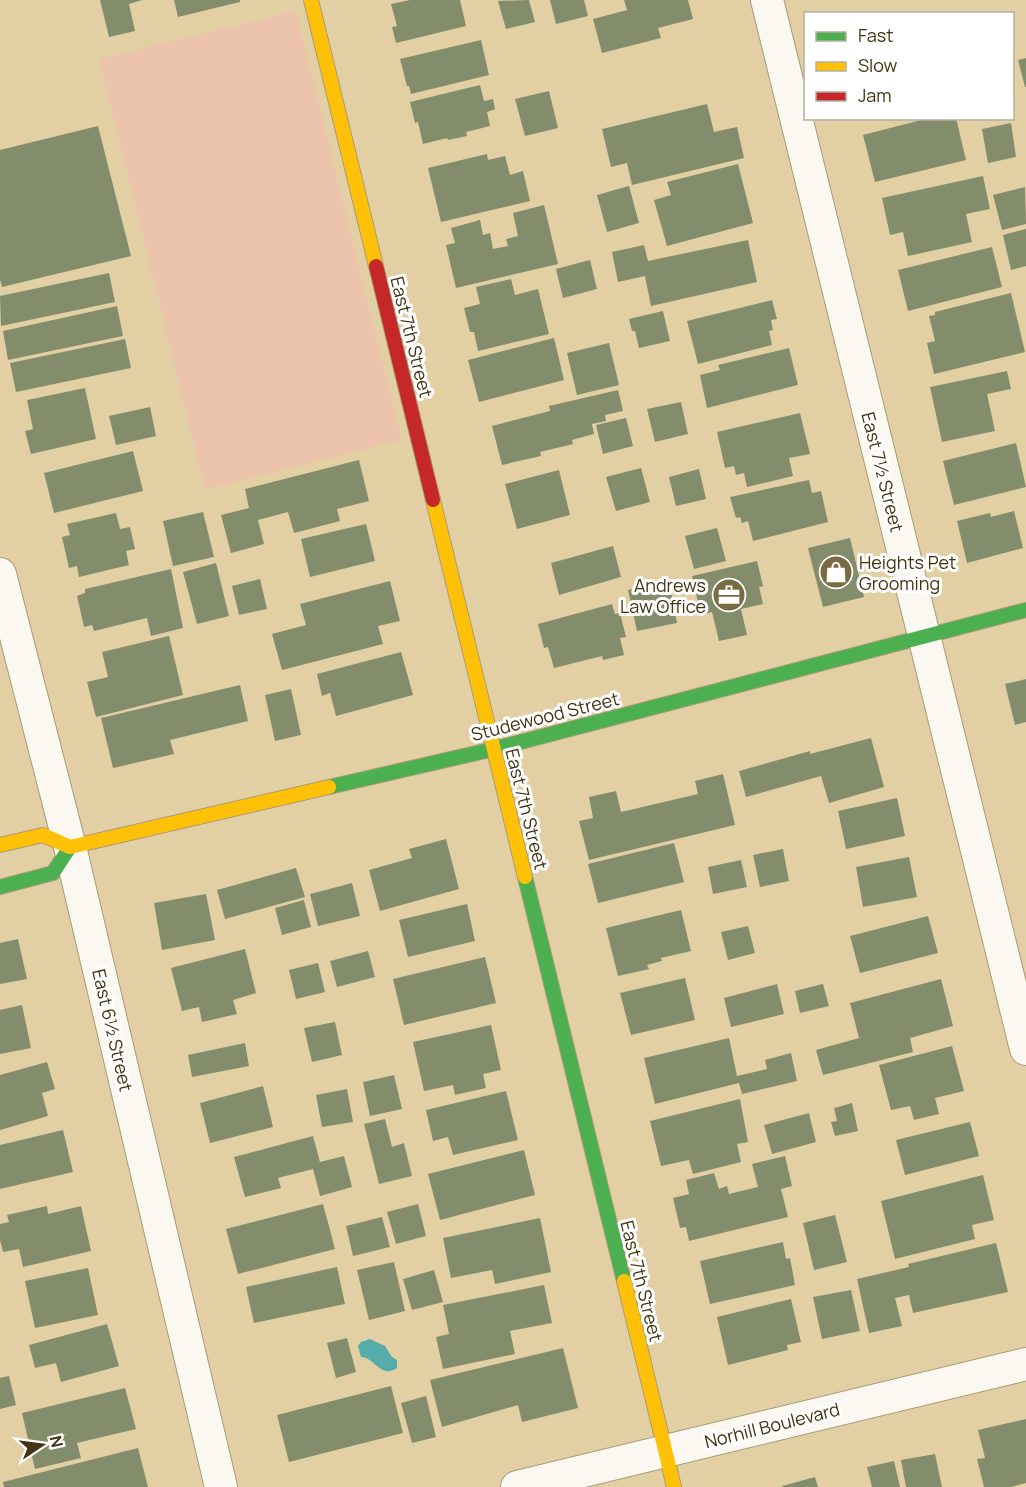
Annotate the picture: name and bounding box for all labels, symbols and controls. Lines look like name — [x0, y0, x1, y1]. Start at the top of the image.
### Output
legend — [804, 12, 1014, 120]
text: Fast — [858, 23, 893, 47]
text: Slow — [858, 53, 898, 77]
text: Jam — [858, 83, 892, 107]
street label: East 7th Street — [385, 274, 439, 400]
street label: East 7½ Street — [856, 409, 910, 535]
place label: Heights Pet Grooming — [859, 550, 956, 595]
shop icon: Heights Pet Grooming — [818, 554, 854, 590]
place label: Andrews Law Office — [620, 573, 706, 618]
office icon: Andrews Law Office — [711, 577, 747, 613]
street label: Studewood Street — [468, 686, 622, 746]
street label: East 7th Street — [500, 746, 554, 872]
street label: East 6½ Street — [87, 966, 139, 1094]
street label: East 7th Street — [615, 1218, 669, 1344]
street label: Norhill Boulevard — [702, 1397, 842, 1453]
north arrow — [12, 1415, 72, 1475]
text: N — [45, 1434, 69, 1450]

